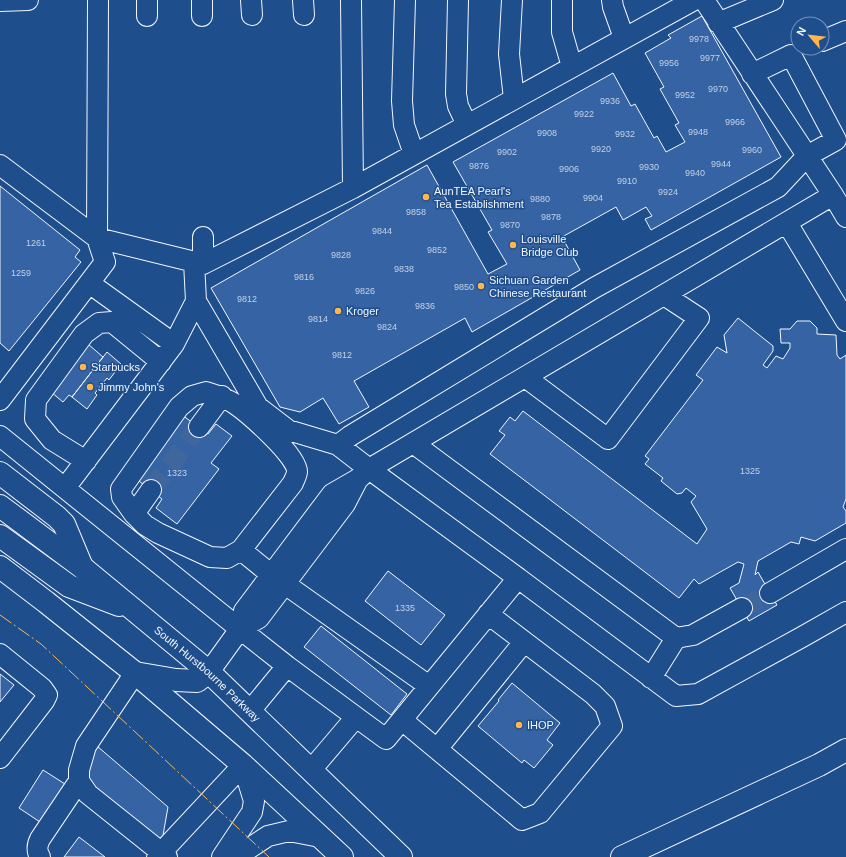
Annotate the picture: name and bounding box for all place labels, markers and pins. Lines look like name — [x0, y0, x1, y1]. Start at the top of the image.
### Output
place label: AunTEA Pearl's Tea Establishment — [434, 185, 524, 210]
marker: AunTEA Pearl's Tea Establishment — [421, 192, 431, 202]
place label: Louisville Bridge Club — [521, 233, 578, 258]
marker: Louisville Bridge Club — [508, 240, 518, 250]
place label: Sichuan Garden Chinese Restaurant — [489, 274, 586, 299]
marker: Sichuan Garden Chinese Restaurant — [476, 281, 486, 291]
place label: Kroger — [346, 305, 379, 317]
marker: Kroger — [333, 306, 343, 316]
place label: Starbucks — [91, 361, 140, 373]
marker: Starbucks — [78, 362, 88, 372]
place label: Jimmy John's — [98, 381, 165, 393]
marker: Jimmy John's — [85, 382, 95, 392]
place label: IHOP — [527, 719, 554, 731]
marker: IHOP — [514, 720, 524, 730]

